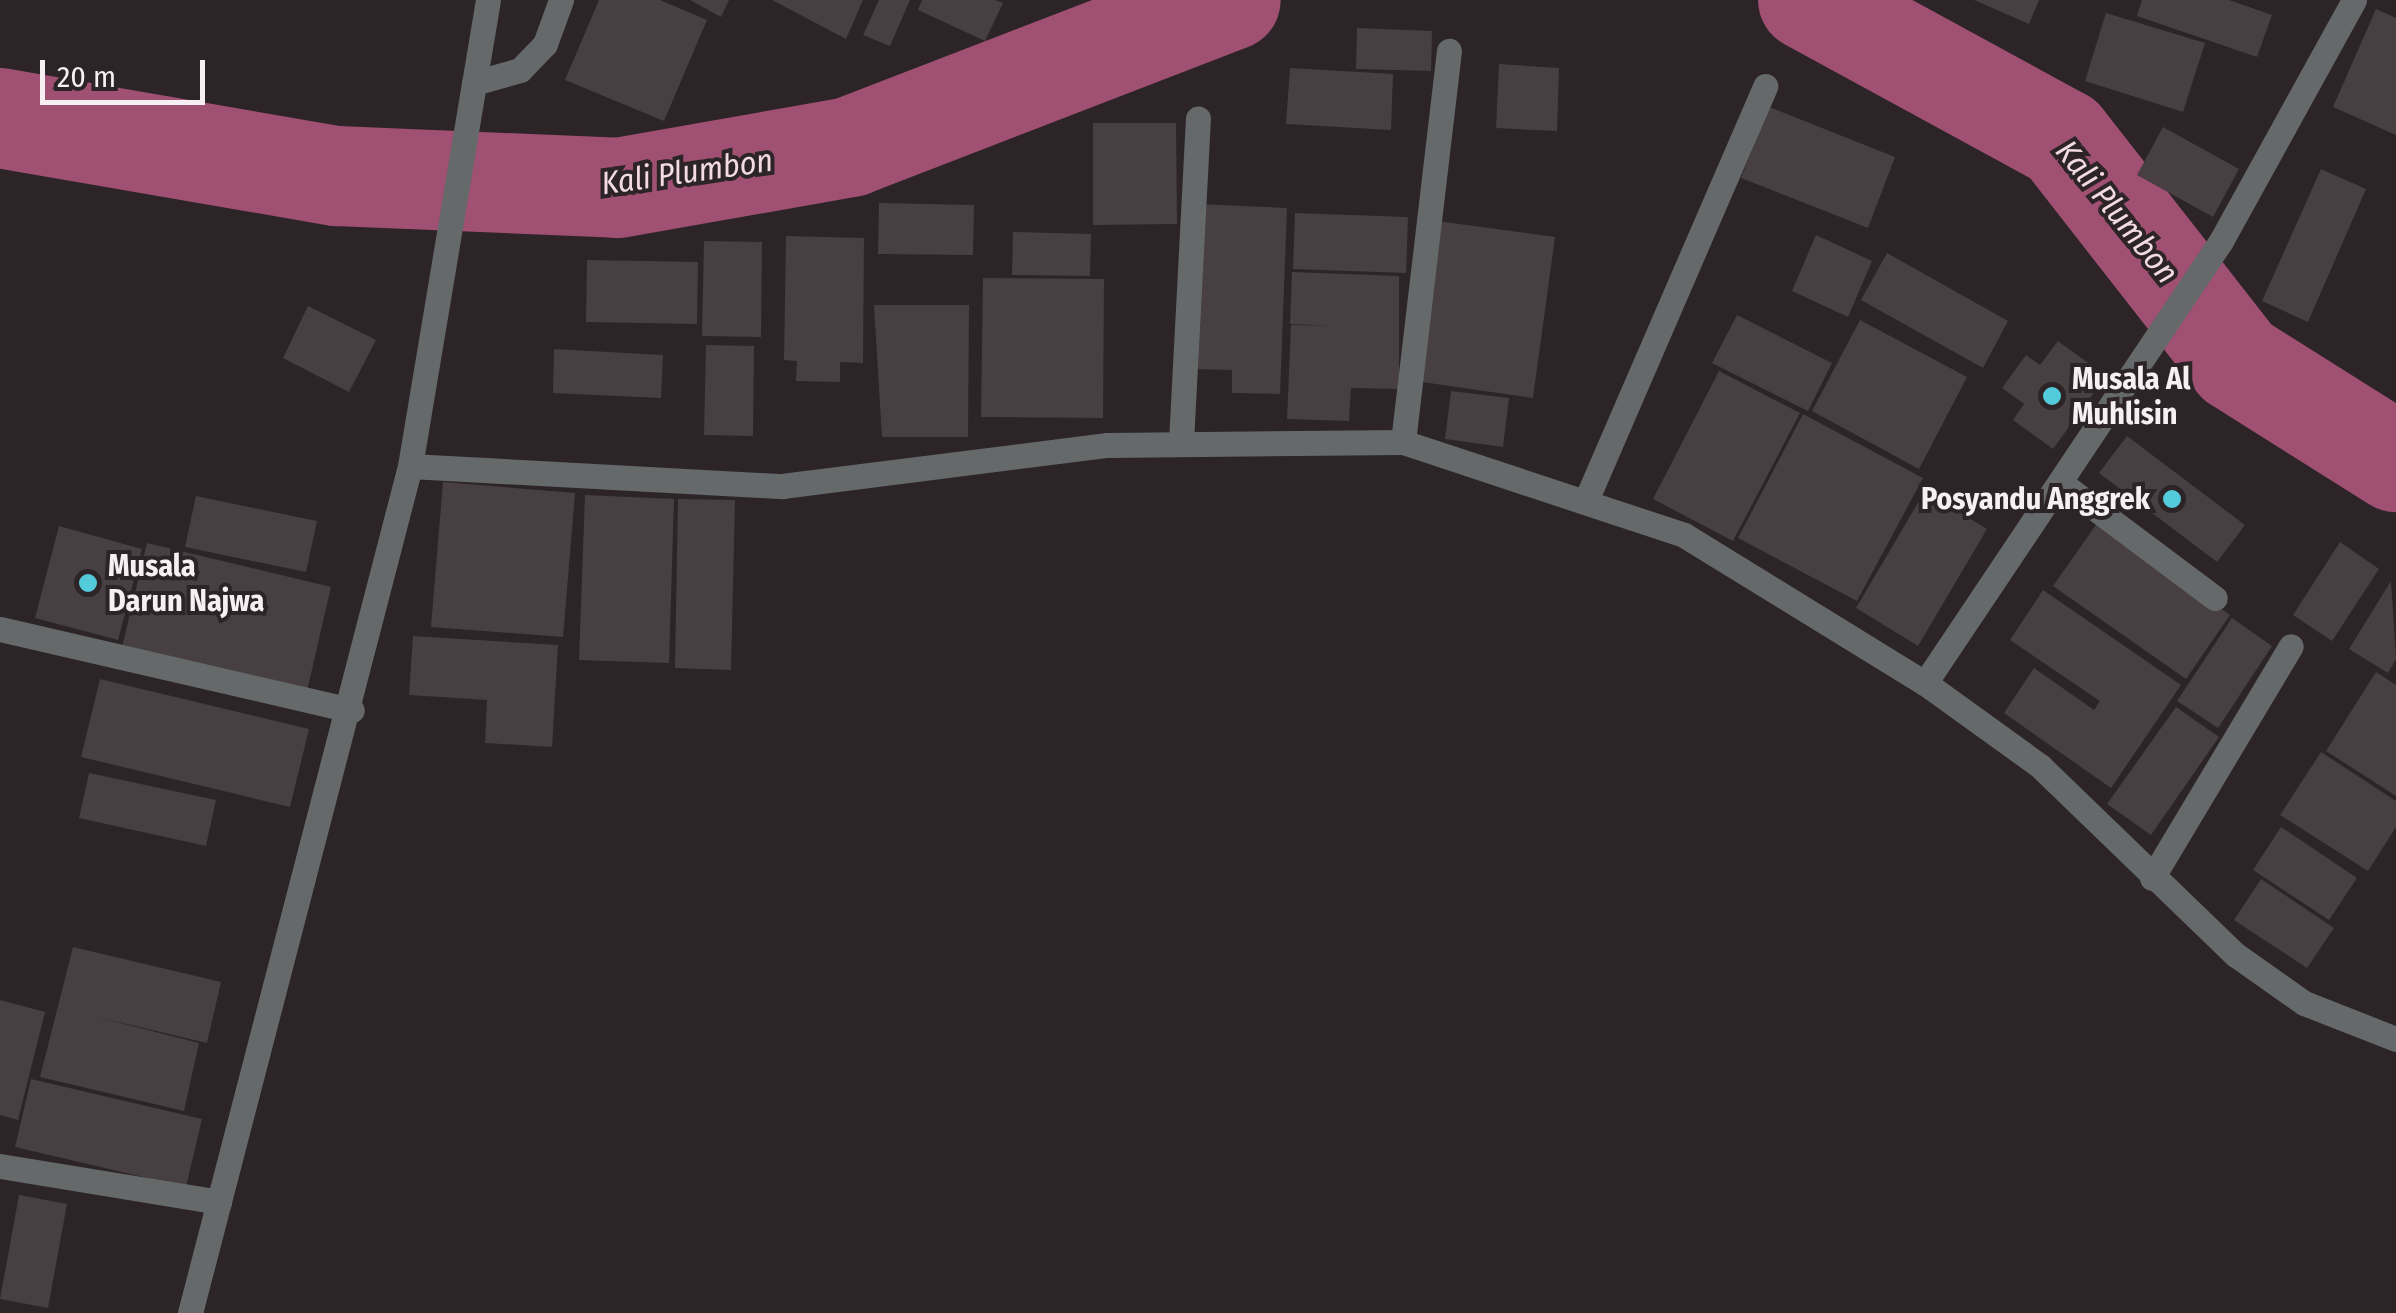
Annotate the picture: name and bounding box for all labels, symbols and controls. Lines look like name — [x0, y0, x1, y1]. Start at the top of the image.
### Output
scale bar — [45, 40, 210, 102]
text: 20 m — [57, 59, 116, 95]
water label: Kali Plumbon — [2048, 133, 2186, 291]
water label: Kali Plumbon — [599, 141, 775, 203]
place label: Musala Al Muhlisin — [2072, 361, 2190, 432]
marker: Musala Al Muhlisin — [2041, 385, 2063, 407]
place label: Posyandu Anggrek — [1921, 481, 2150, 517]
marker: Posyandu Anggrek — [2159, 486, 2185, 512]
place label: Musala Darun Najwa — [108, 548, 264, 618]
marker: Musala Darun Najwa — [77, 572, 99, 594]

